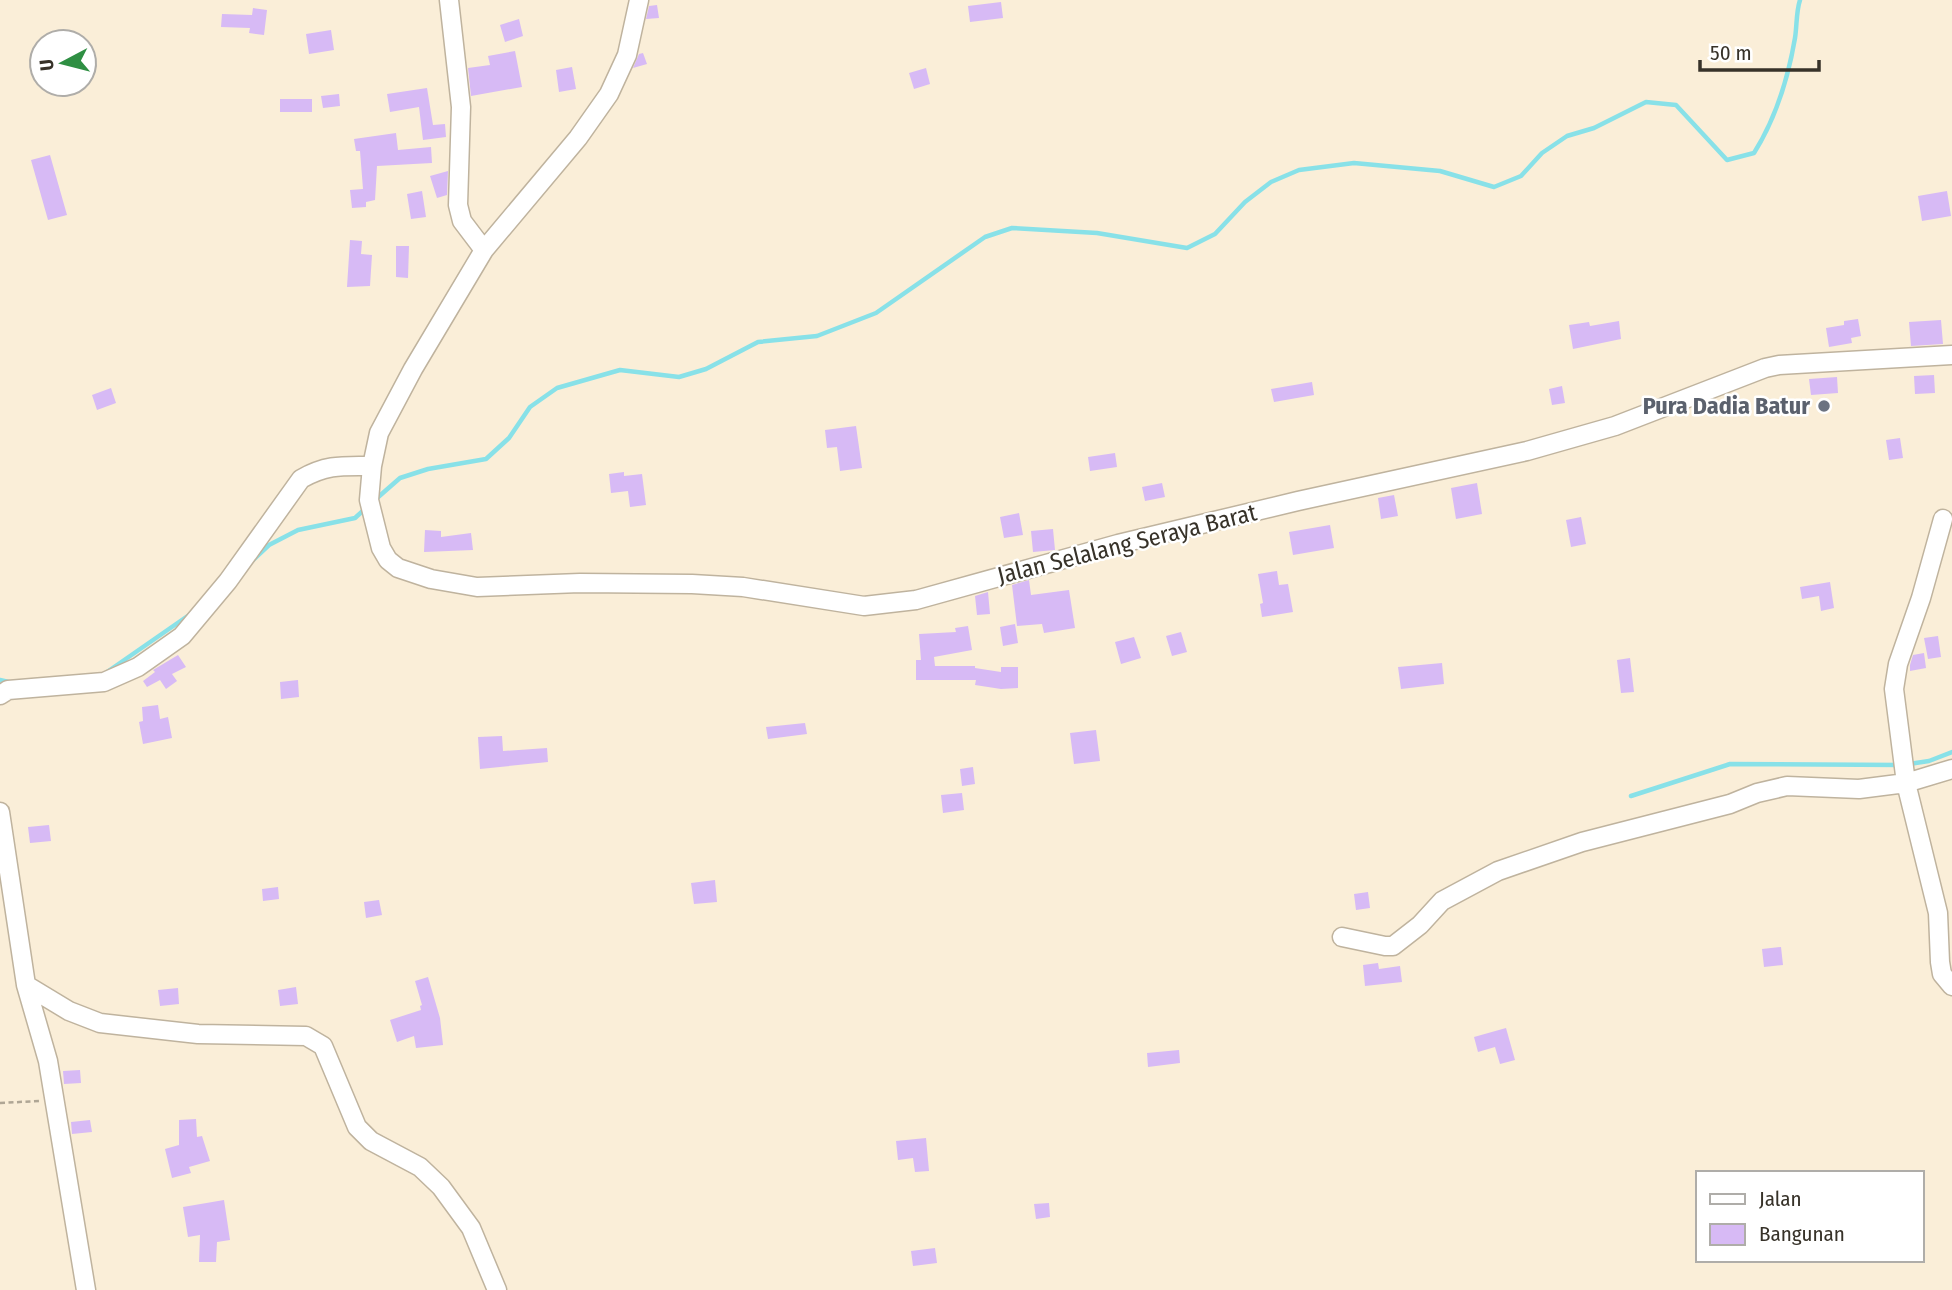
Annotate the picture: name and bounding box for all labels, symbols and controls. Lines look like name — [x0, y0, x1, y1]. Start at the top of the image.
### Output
north arrow — [28, 28, 98, 98]
scale bar — [1700, 28, 1819, 72]
text: 50 m — [1710, 40, 1752, 66]
text: U — [35, 58, 59, 72]
place label: Pura Dadia Batur — [1643, 392, 1810, 420]
marker: Pura Dadia Batur — [1816, 398, 1832, 414]
street label: Jalan Selalang Seraya Barat — [995, 498, 1260, 590]
legend — [1696, 1171, 1924, 1262]
text: Jalan — [1759, 1186, 1802, 1212]
text: Bangunan — [1759, 1221, 1845, 1247]

